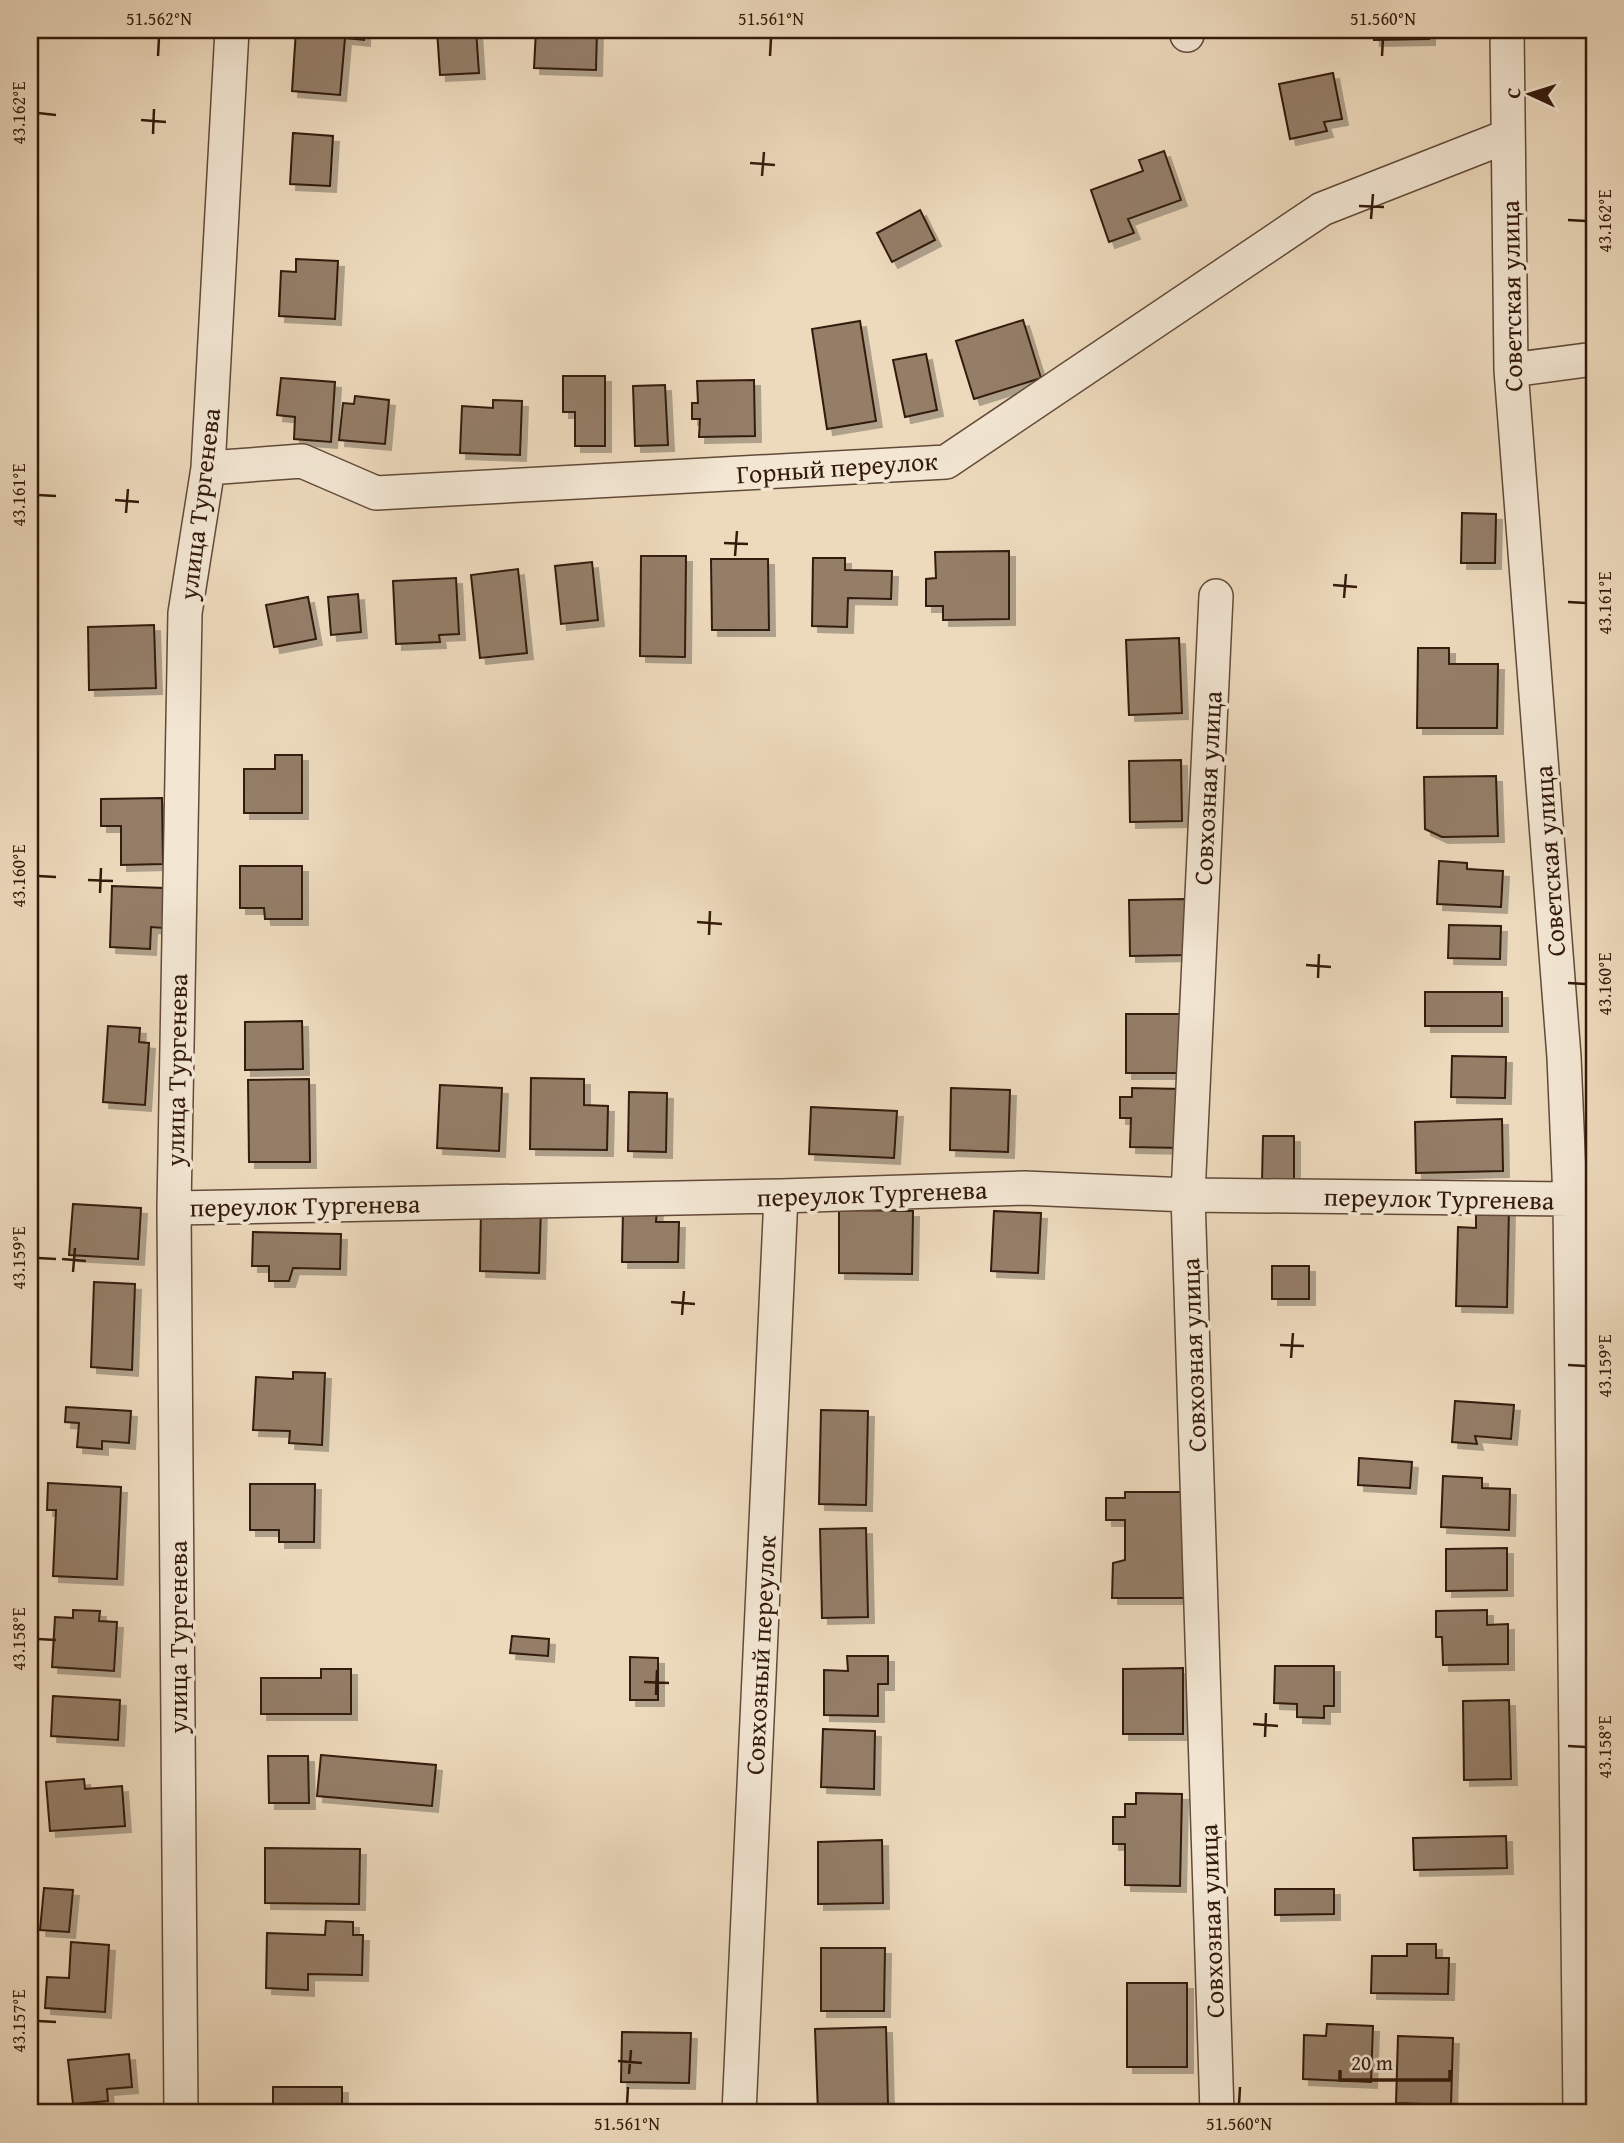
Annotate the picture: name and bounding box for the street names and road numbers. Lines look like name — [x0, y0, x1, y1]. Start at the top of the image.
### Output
street label: Советская улица — [1490, 199, 1532, 392]
street label: улица Тургенева — [168, 405, 230, 603]
street label: Горный переулок — [735, 440, 939, 493]
street label: Совхозная улица — [1182, 689, 1232, 886]
street label: Советская улица — [1523, 764, 1575, 958]
street label: улица Тургенева — [155, 972, 197, 1168]
street label: переулок Тургенева — [756, 1169, 989, 1217]
street label: переулок Тургенева — [1323, 1176, 1555, 1220]
street label: переулок Тургенева — [189, 1183, 421, 1227]
street label: Совхозная улица — [1170, 1257, 1216, 1453]
street label: Совхозный переулок — [734, 1534, 786, 1776]
street label: улица Тургенева — [158, 1540, 197, 1735]
street label: Совхозная улица — [1188, 1823, 1234, 2019]

